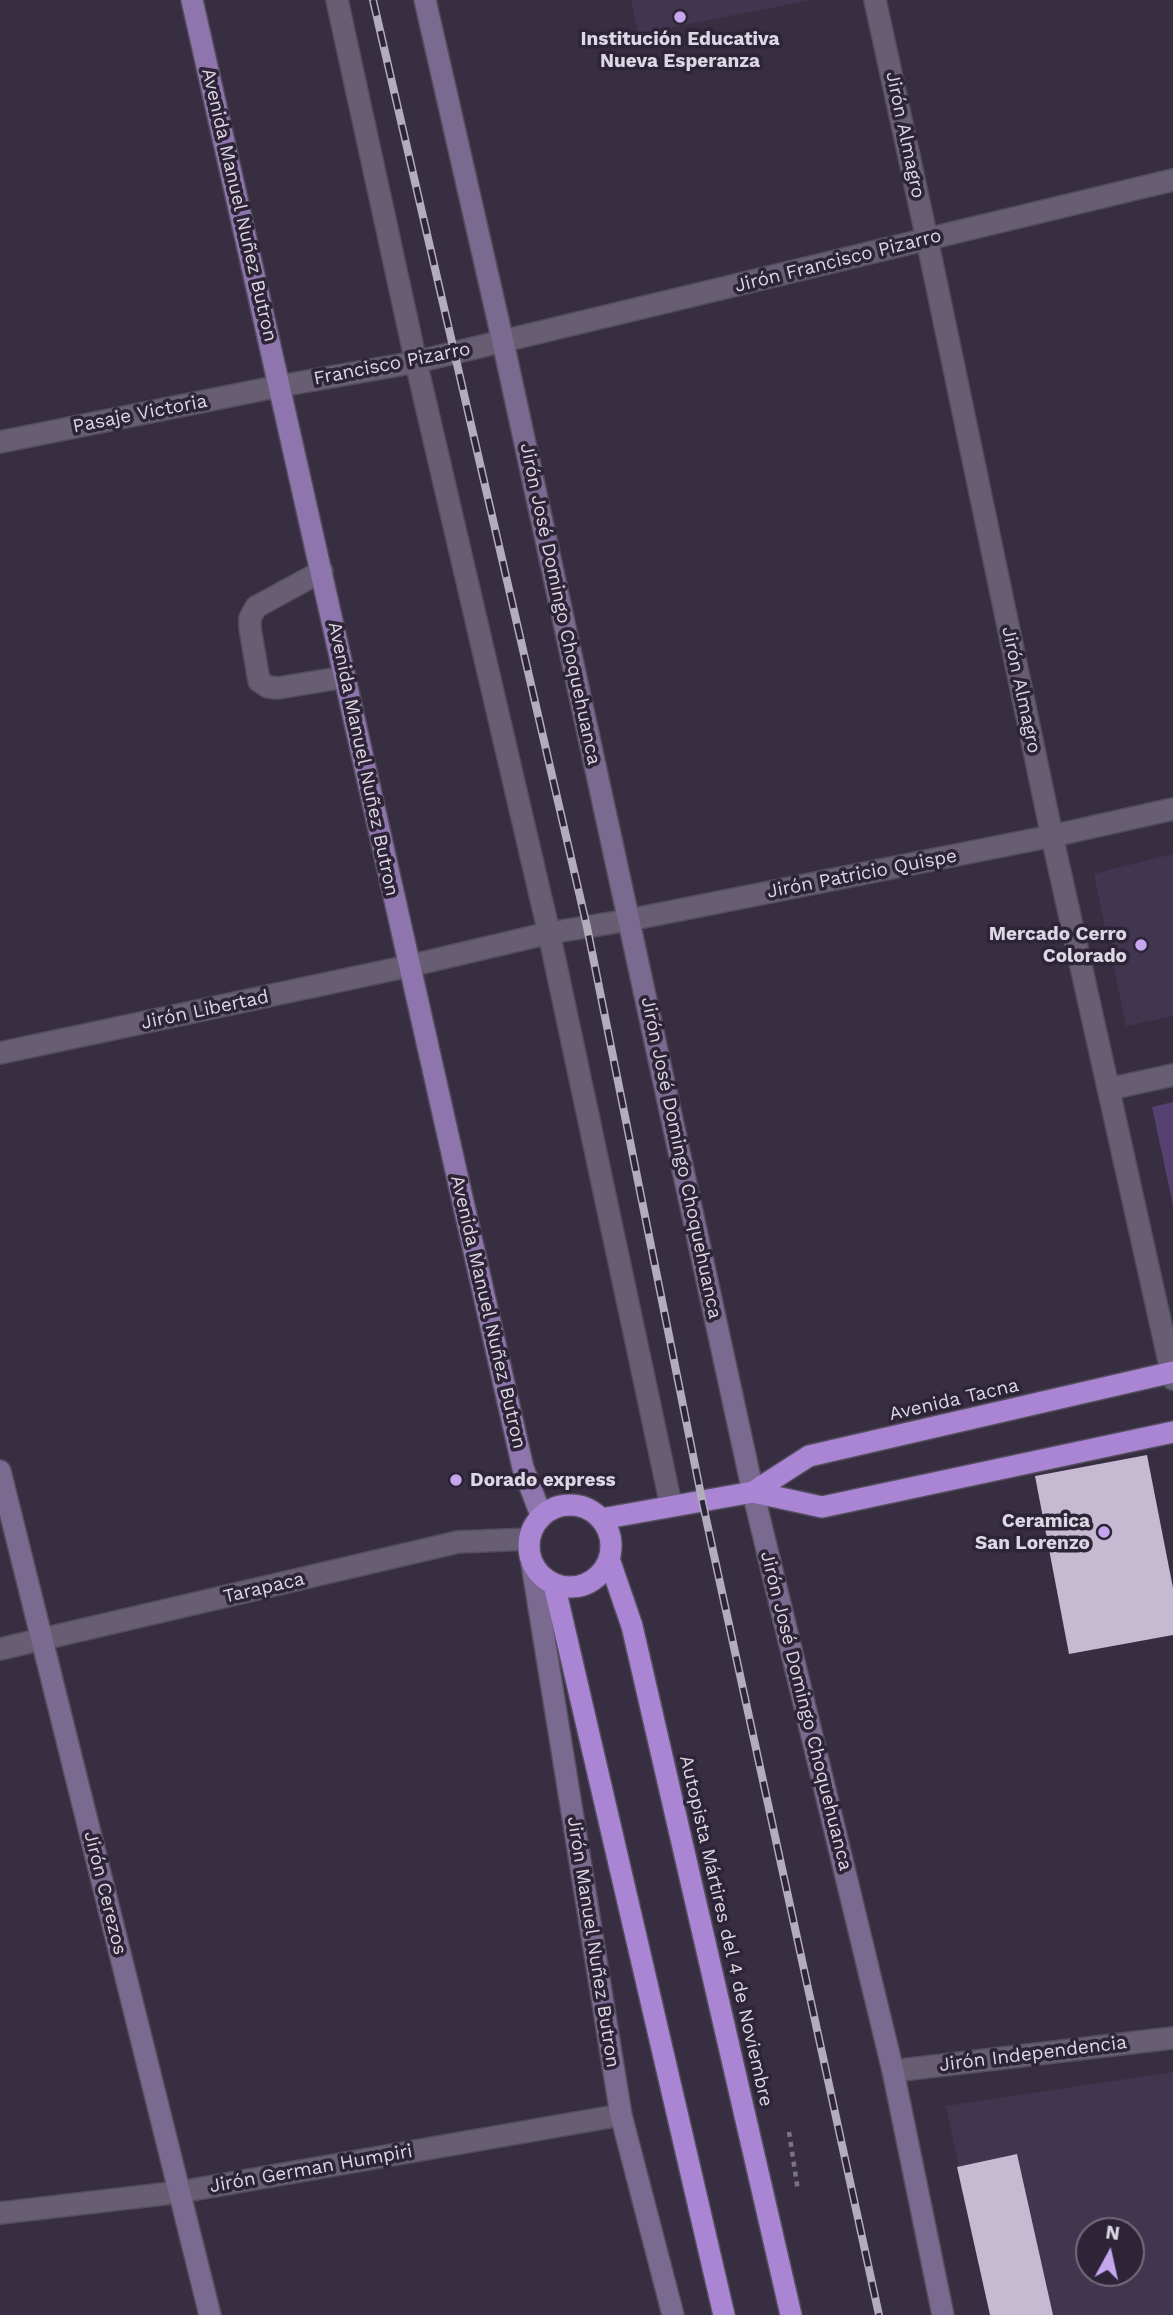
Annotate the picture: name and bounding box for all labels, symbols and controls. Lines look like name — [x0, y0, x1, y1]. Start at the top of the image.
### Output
marker: Institución Educativa Nueva Esperanza — [672, 9, 688, 25]
place label: Institución Educativa Nueva Esperanza — [581, 28, 779, 72]
street label: Avenida Manuel Nuñez Butron — [196, 66, 282, 344]
street label: Jirón Almagro — [880, 70, 930, 200]
street label: Jirón Francisco Pizarro — [732, 224, 944, 298]
street label: Francisco Pizarro — [312, 338, 472, 390]
street label: Pasaje Victoria — [71, 390, 209, 438]
street label: Jirón José Domingo Choquehuanca — [515, 441, 605, 767]
street label: Avenida Manuel Nuñez Butron — [323, 620, 403, 898]
street label: Jirón Almagro — [996, 625, 1046, 755]
street label: Jirón Patricio Quispe — [765, 844, 959, 904]
place label: Mercado Cerro Colorado — [989, 923, 1127, 967]
marker: Mercado Cerro Colorado — [1133, 937, 1149, 953]
street label: Jirón Libertad — [139, 985, 271, 1035]
street label: Jirón José Domingo Choquehuanca — [636, 995, 726, 1321]
street label: Avenida Manuel Nuñez Butron — [445, 1173, 531, 1451]
street label: Avenida Tacna — [887, 1374, 1021, 1426]
place label: Dorado express — [470, 1469, 616, 1491]
marker: Dorado express — [448, 1472, 464, 1488]
place label: Ceramica San Lorenzo — [975, 1510, 1090, 1554]
marker: Ceramica San Lorenzo — [1096, 1524, 1112, 1540]
street label: Jirón José Domingo Choquehuanca — [755, 1549, 857, 1873]
street label: Tarapaca — [221, 1568, 307, 1608]
street label: Autopista Mártires del 4 de Noviembre — [674, 1753, 778, 2109]
street label: Jirón Manuel Nuñez Butron — [562, 1815, 624, 2069]
street label: Jirón Cerezos — [79, 1829, 131, 1957]
street label: Jirón Independencia — [938, 2031, 1128, 2077]
street label: Jirón German Humpiri — [208, 2140, 414, 2198]
north arrow — [1075, 2217, 1145, 2287]
text: N — [1104, 2220, 1121, 2245]

